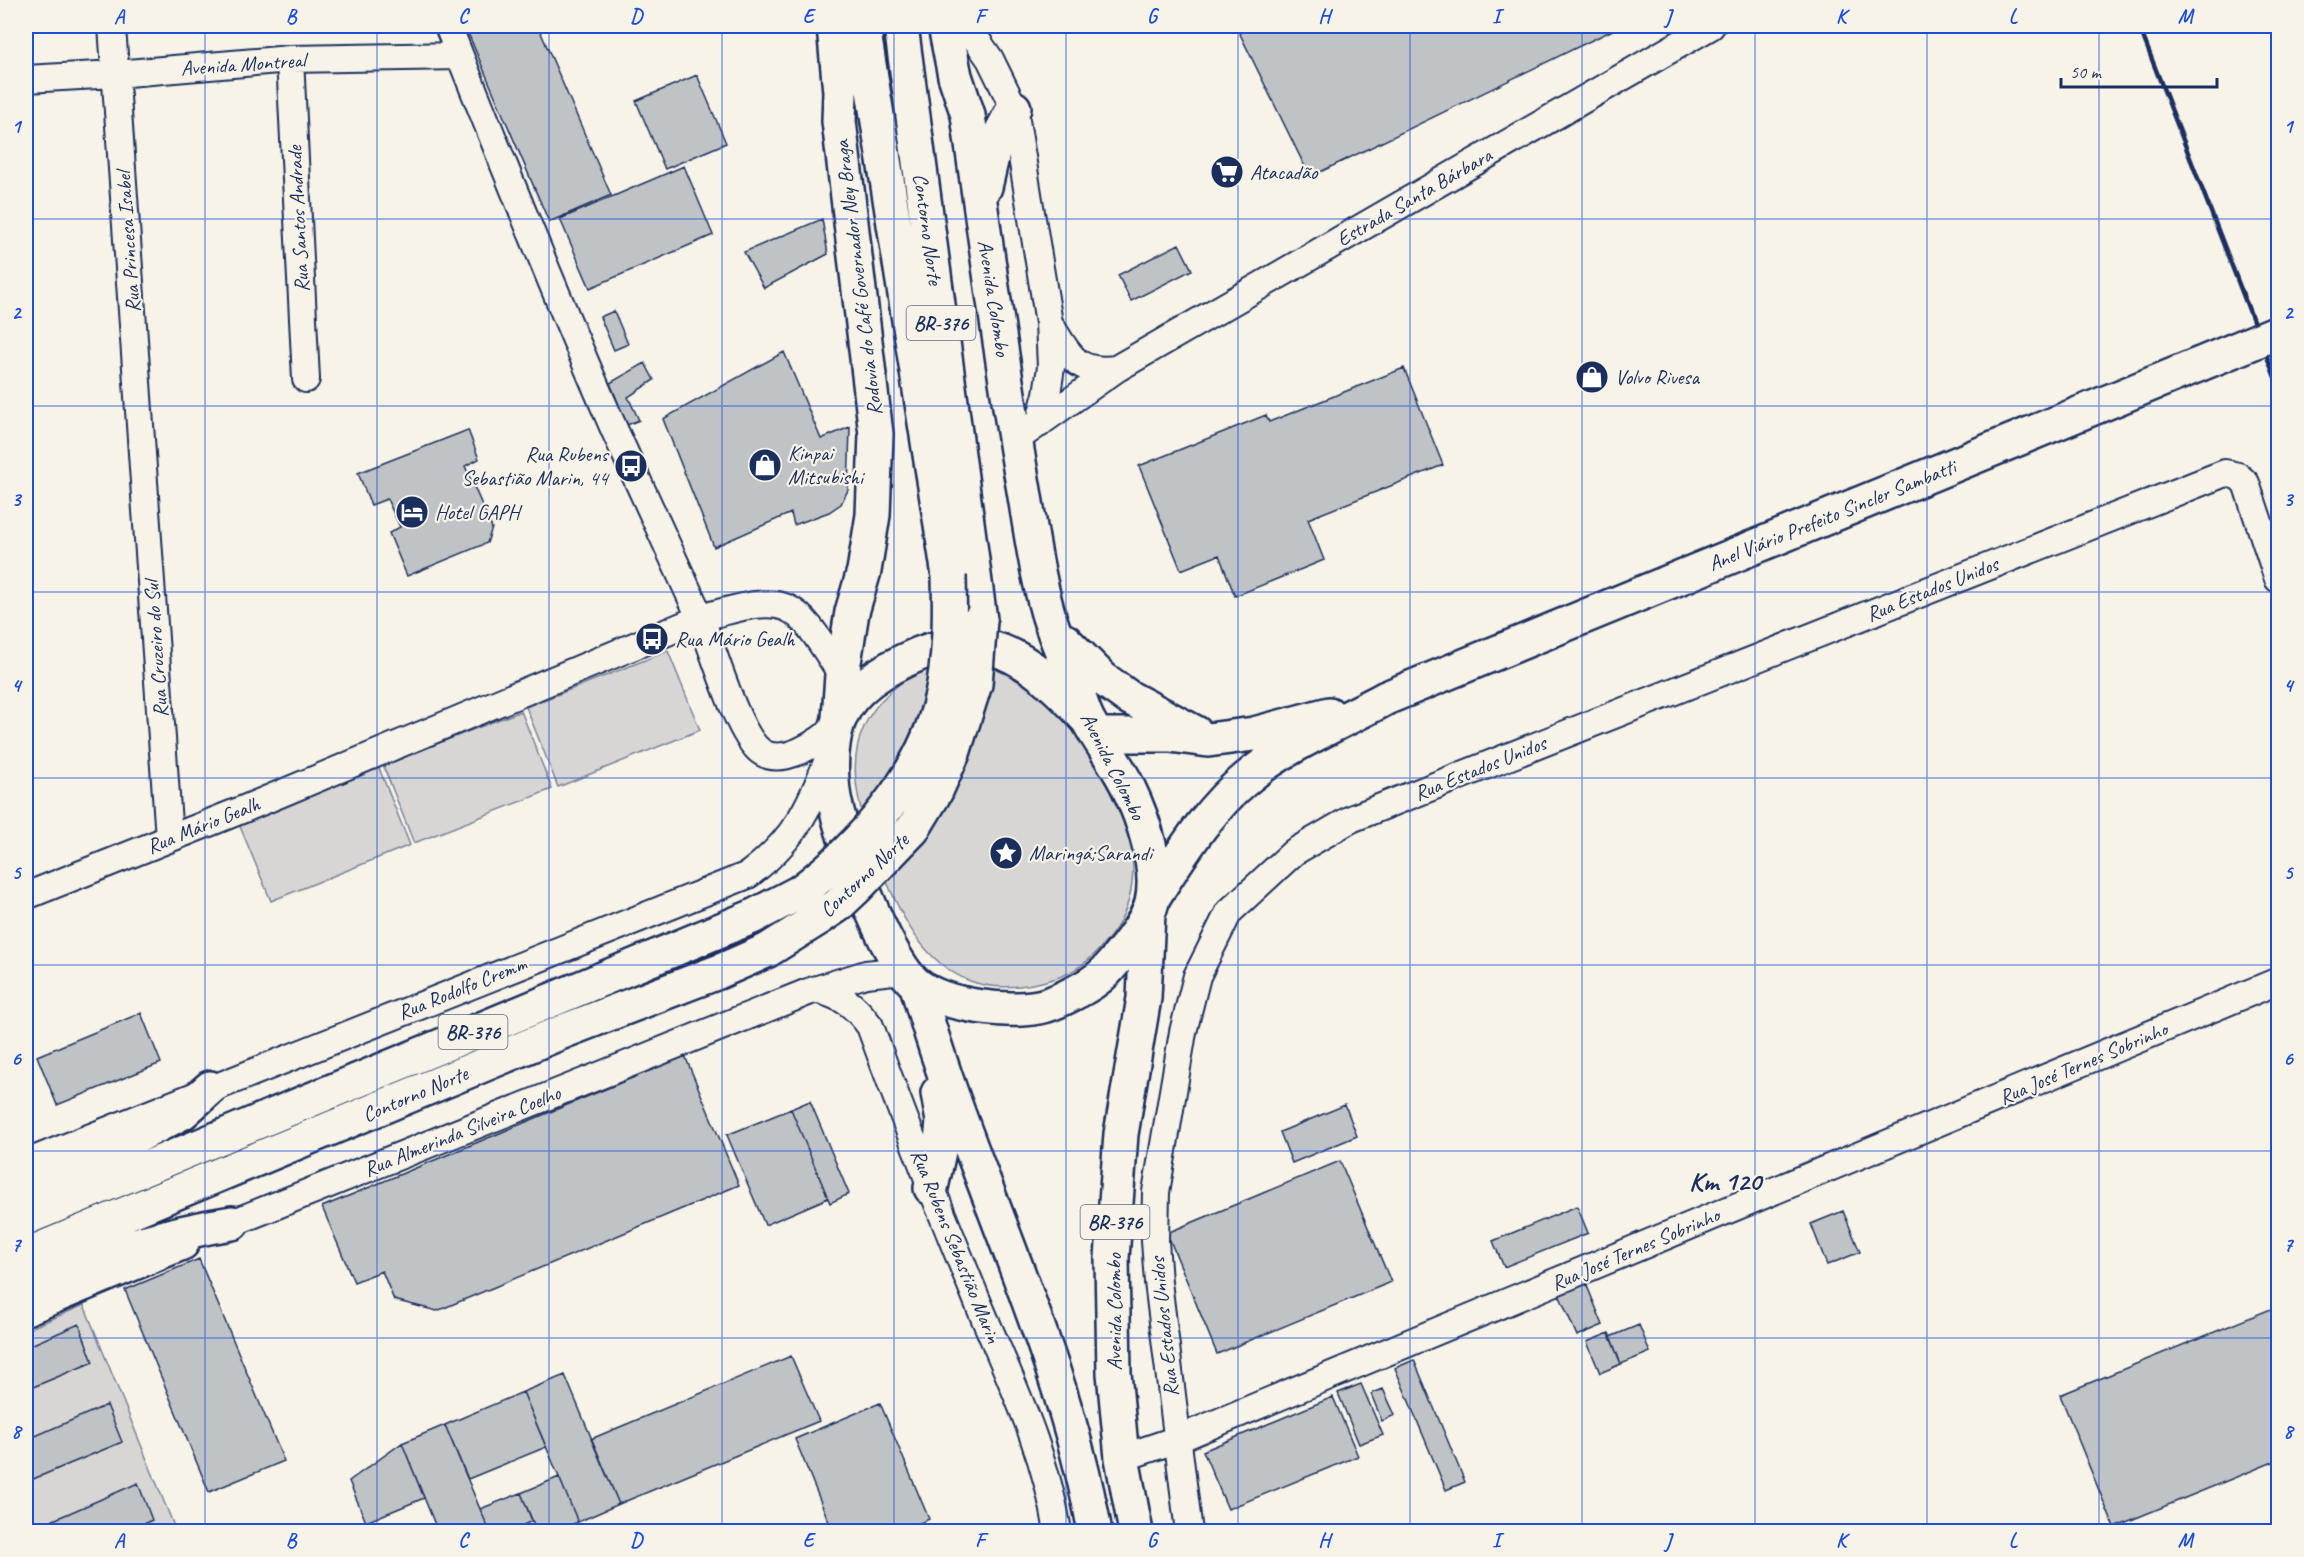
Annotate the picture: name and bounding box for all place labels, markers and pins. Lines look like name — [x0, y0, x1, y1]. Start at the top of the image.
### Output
supermarket icon: Atacadão — [1209, 154, 1245, 190]
place label: Atacadão — [1250, 159, 1319, 185]
shop icon: Volvo Rivesa — [1574, 359, 1610, 395]
place label: Volvo Rivesa — [1615, 364, 1700, 390]
place label: Kinpai Mitsubishi — [788, 440, 866, 490]
place label: Rua Rubens Sebastião Marin, 44 — [462, 441, 611, 491]
shop icon: Kinpai Mitsubishi — [747, 447, 783, 483]
bus stop icon: Rua Rubens Sebastião Marin, 44 — [613, 448, 649, 484]
hotel icon: Hotel GAPH — [394, 494, 430, 530]
place label: Hotel GAPH — [435, 499, 523, 525]
bus stop icon: Rua Mário Gealh — [634, 621, 670, 657]
place label: Rua Mário Gealh — [675, 626, 796, 652]
place icon: Maringá;Sarandi — [988, 835, 1024, 871]
place label: Maringá;Sarandi — [1029, 840, 1155, 866]

